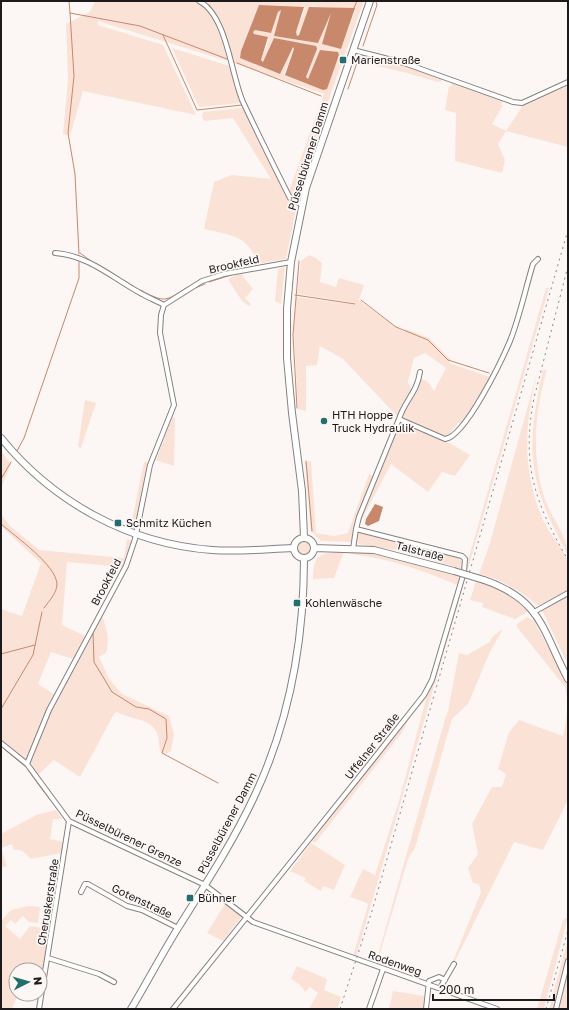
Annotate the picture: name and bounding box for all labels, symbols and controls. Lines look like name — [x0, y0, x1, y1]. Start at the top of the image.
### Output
place label: Marienstraße — [351, 53, 420, 66]
marker: Marienstraße — [338, 55, 348, 65]
street label: Püsselbürener Damm — [285, 100, 330, 212]
street label: Brookfeld — [207, 251, 260, 276]
place label: HTH Hoppe Truck Hydraulik — [332, 408, 415, 434]
marker: HTH Hoppe Truck Hydraulik — [319, 416, 329, 426]
place label: Schmitz Küchen — [126, 516, 211, 529]
marker: Schmitz Küchen — [113, 518, 123, 528]
street label: Talstraße — [395, 538, 445, 563]
street label: Brookfeld — [88, 556, 123, 608]
place label: Kohlenwäsche — [305, 596, 382, 609]
marker: Kohlenwäsche — [292, 598, 302, 608]
street label: Uffelner Straße — [342, 710, 402, 781]
street label: Püsselbürener Damm — [194, 770, 259, 876]
street label: Püsselbürener Grenze — [74, 806, 184, 869]
street label: Cheruskerstraße — [34, 858, 61, 946]
street label: Gotenstraße — [110, 881, 175, 920]
place label: Bühner — [198, 891, 237, 904]
marker: Bühner — [185, 893, 195, 903]
street label: Rodenweg — [367, 947, 424, 978]
north arrow — [8, 962, 48, 1002]
text: N — [32, 976, 45, 986]
scale bar — [433, 976, 554, 1002]
text: 200 m — [439, 982, 474, 997]

